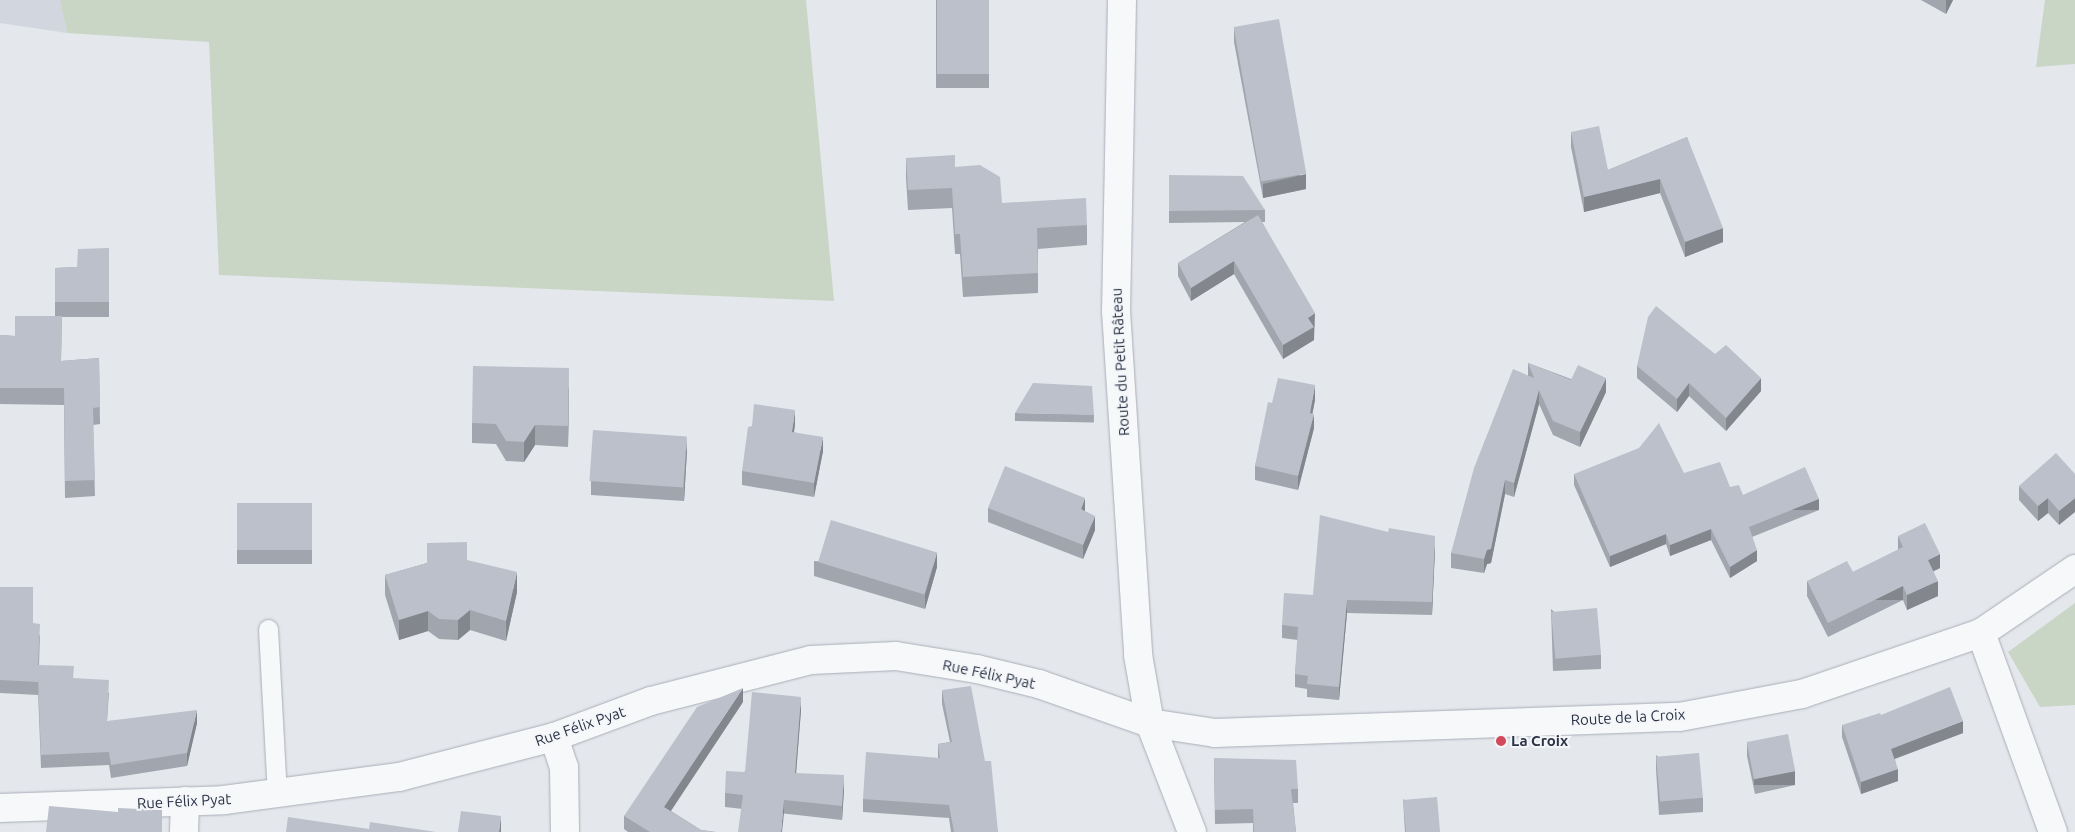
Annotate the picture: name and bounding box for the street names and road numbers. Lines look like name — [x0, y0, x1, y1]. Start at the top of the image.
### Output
street label: Route du Petit Râteau — [1107, 287, 1133, 437]
street label: Rue Félix Pyat — [941, 655, 1037, 693]
street label: Rue Félix Pyat — [532, 702, 628, 750]
street label: Route de la Croix — [1570, 705, 1686, 729]
street label: Rue Félix Pyat — [136, 790, 232, 812]

